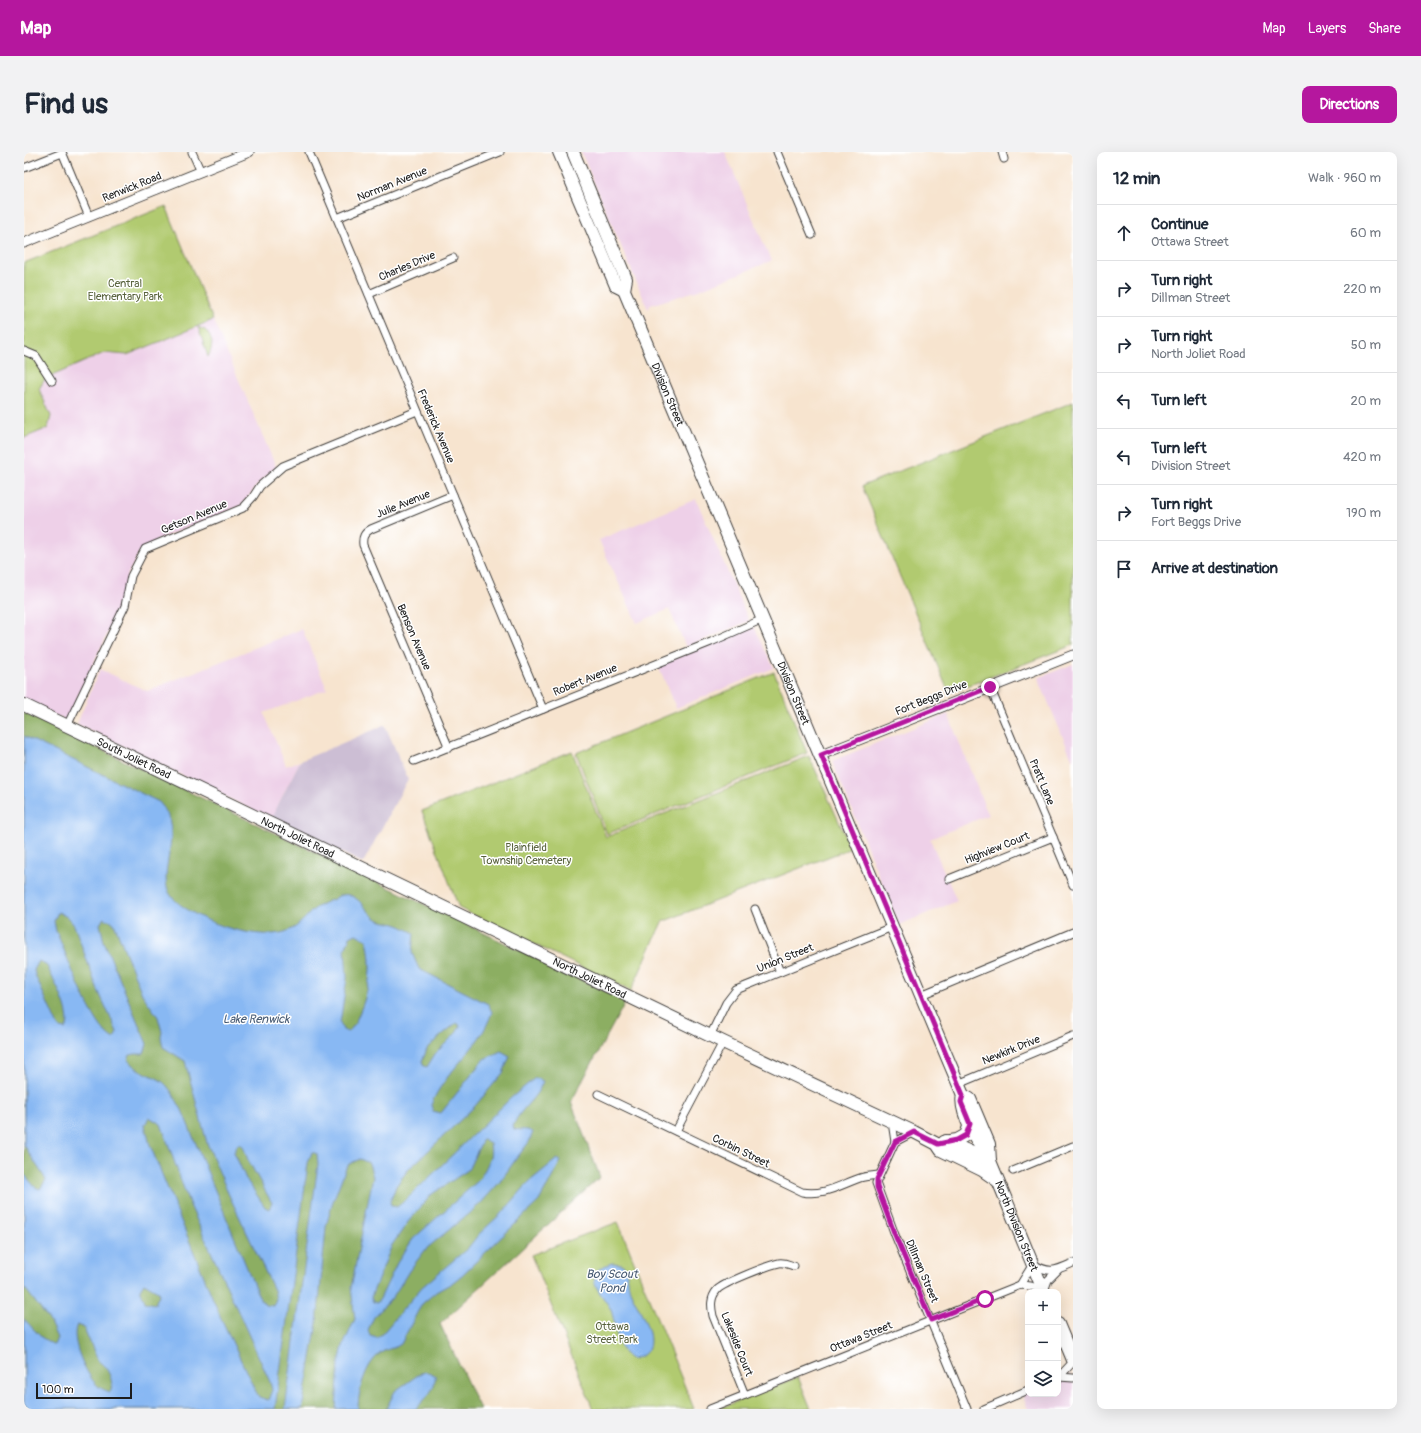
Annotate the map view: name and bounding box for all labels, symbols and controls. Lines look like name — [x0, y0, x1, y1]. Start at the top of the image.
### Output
text: Map — [20, 16, 51, 40]
text: Map — [1263, 20, 1286, 37]
text: Layers — [1308, 20, 1346, 37]
text: Share — [1368, 20, 1401, 37]
button: Directions — [1302, 86, 1397, 123]
text: Find us — [24, 87, 108, 122]
street label: Norman Avenue — [355, 164, 429, 204]
text: 12 min — [1113, 168, 1160, 189]
street label: Renwick Road — [101, 169, 163, 205]
text: Walk · 960 m — [1308, 170, 1381, 186]
text: Continue — [1151, 215, 1209, 234]
icon: ahead — [1113, 222, 1135, 244]
text: 60 m — [1350, 225, 1381, 241]
text: Ottawa Street — [1151, 234, 1229, 250]
street label: Charles Drive — [377, 248, 438, 284]
text: Turn right — [1151, 271, 1212, 290]
park label: Central Elementary Park — [88, 277, 163, 303]
icon: right — [1113, 278, 1135, 300]
text: 220 m — [1343, 281, 1381, 297]
text: Dillman Street — [1151, 290, 1230, 306]
text: Turn right — [1151, 327, 1212, 346]
icon: right — [1113, 334, 1135, 356]
text: 50 m — [1351, 337, 1381, 353]
text: North Joliet Road — [1151, 346, 1246, 362]
street label: Division Street — [649, 361, 687, 428]
street label: Frederick Avenue — [415, 387, 458, 465]
icon: left — [1113, 390, 1135, 412]
text: Turn left — [1151, 391, 1207, 410]
text: 20 m — [1350, 393, 1381, 409]
text: Turn left — [1151, 439, 1207, 458]
icon: left — [1113, 446, 1135, 468]
text: 420 m — [1343, 449, 1381, 465]
text: Division Street — [1151, 458, 1230, 474]
street label: Julie Avenue — [374, 487, 432, 521]
text: Turn right — [1151, 495, 1212, 514]
street label: Getson Avenue — [159, 497, 229, 537]
icon: right — [1113, 502, 1135, 524]
text: 190 m — [1346, 505, 1381, 521]
text: Fort Beggs Drive — [1151, 514, 1241, 530]
icon: arrive — [1113, 558, 1135, 580]
text: Arrive at destination — [1151, 559, 1278, 578]
street label: Benson Avenue — [394, 602, 434, 673]
street label: Division Street — [775, 659, 813, 727]
street label: Robert Avenue — [551, 661, 619, 699]
street label: Fort Beggs Drive — [893, 677, 969, 718]
route end — [981, 678, 999, 696]
street label: South Joliet Road — [95, 735, 173, 781]
street label: Pratt Lane — [1027, 757, 1058, 807]
street label: North Joliet Road — [259, 814, 337, 860]
street label: Highview Court — [963, 829, 1032, 867]
park label: Plainfield Township Cemetery — [481, 841, 571, 867]
street label: Union Street — [755, 941, 816, 975]
street label: North Joliet Road — [551, 954, 629, 1001]
water label: Lake Renwick — [223, 1012, 290, 1027]
street label: Newkirk Drive — [980, 1032, 1042, 1067]
street label: Corbin Street — [710, 1131, 772, 1171]
street label: North Division Street — [992, 1179, 1041, 1274]
street label: Dillman Street — [903, 1238, 941, 1305]
water label: Boy Scout Pond — [586, 1267, 639, 1296]
map controls — [1025, 1289, 1061, 1397]
button: + — [1025, 1289, 1061, 1325]
route start — [976, 1290, 994, 1308]
street label: Lakeside Court — [718, 1310, 756, 1379]
street label: Ottawa Street — [828, 1318, 894, 1355]
park label: Ottawa Street Park — [586, 1320, 638, 1346]
button: − — [1025, 1325, 1061, 1361]
button: layers — [1025, 1361, 1061, 1397]
scale bar — [36, 1381, 132, 1400]
text: 100 m — [42, 1383, 73, 1396]

